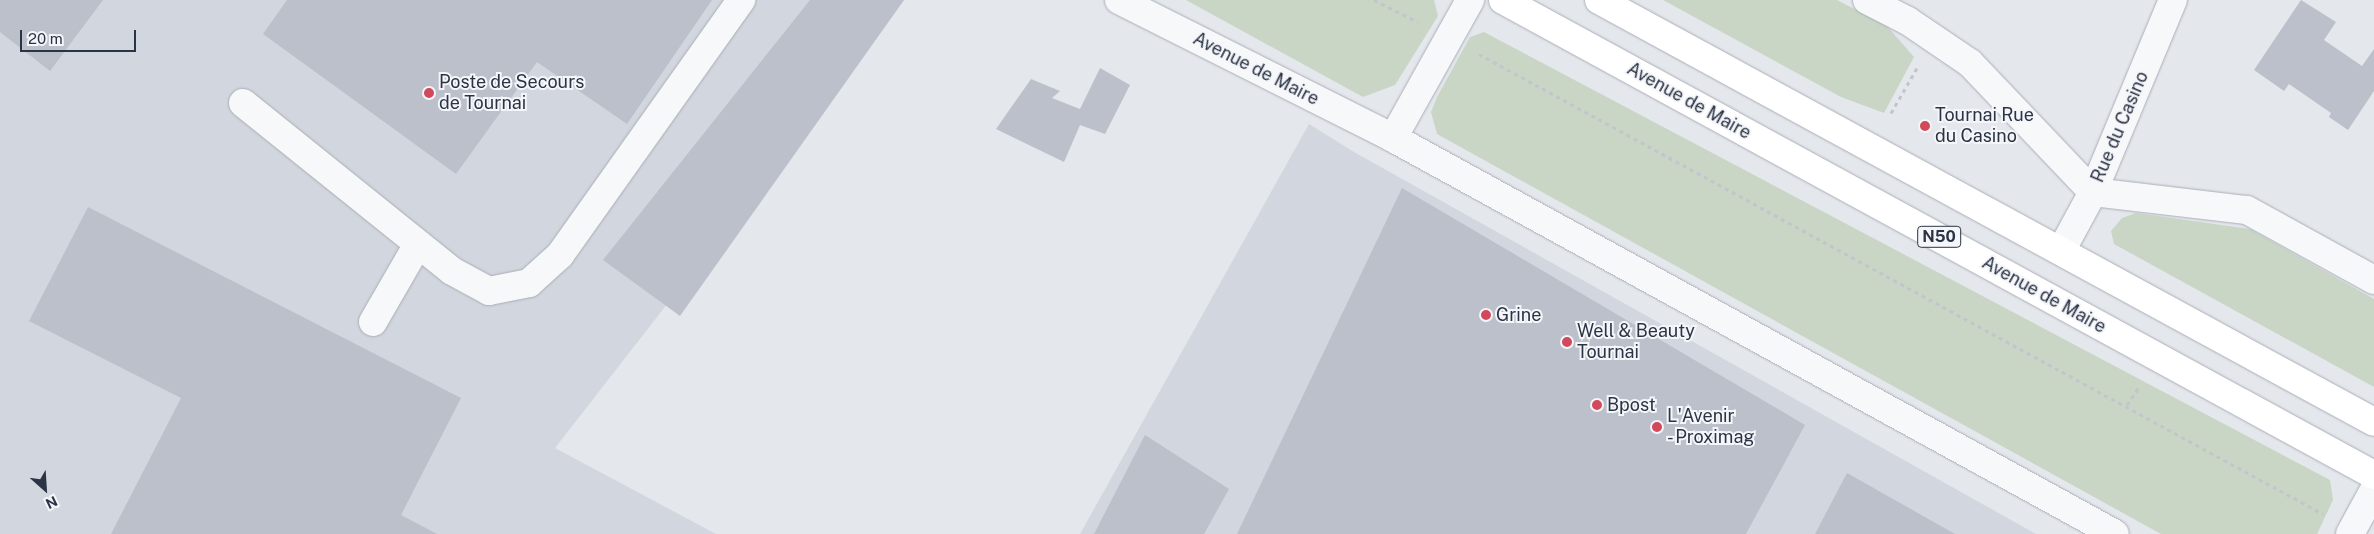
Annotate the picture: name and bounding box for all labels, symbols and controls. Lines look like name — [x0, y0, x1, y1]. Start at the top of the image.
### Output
scale bar — [22, 20, 139, 52]
street label: Avenue de Maire — [1189, 28, 1323, 110]
text: 20 m — [28, 30, 63, 47]
street label: Avenue de Maire — [1623, 58, 1755, 144]
street label: Rue du Casino — [2087, 68, 2153, 186]
place label: Poste de Secours de Tournai — [439, 72, 585, 115]
marker: Poste de Secours de Tournai — [423, 87, 435, 99]
place label: Tournai Rue du Casino — [1935, 105, 2034, 148]
marker: Tournai Rue du Casino — [1919, 120, 1931, 132]
road number: N50 — [1916, 223, 1962, 250]
street label: Avenue de Maire — [1978, 252, 2110, 338]
place label: Grine — [1496, 304, 1541, 326]
marker: Grine — [1480, 309, 1492, 321]
place label: Well & Beauty Tournai — [1577, 321, 1695, 364]
marker: Well & Beauty Tournai — [1561, 336, 1573, 348]
place label: Bpost — [1607, 394, 1656, 416]
marker: Bpost — [1591, 399, 1603, 411]
place label: L'Avenir - Proximag — [1667, 406, 1757, 448]
marker: L'Avenir - Proximag — [1651, 421, 1663, 433]
north arrow — [20, 464, 70, 514]
text: N — [43, 493, 60, 512]

